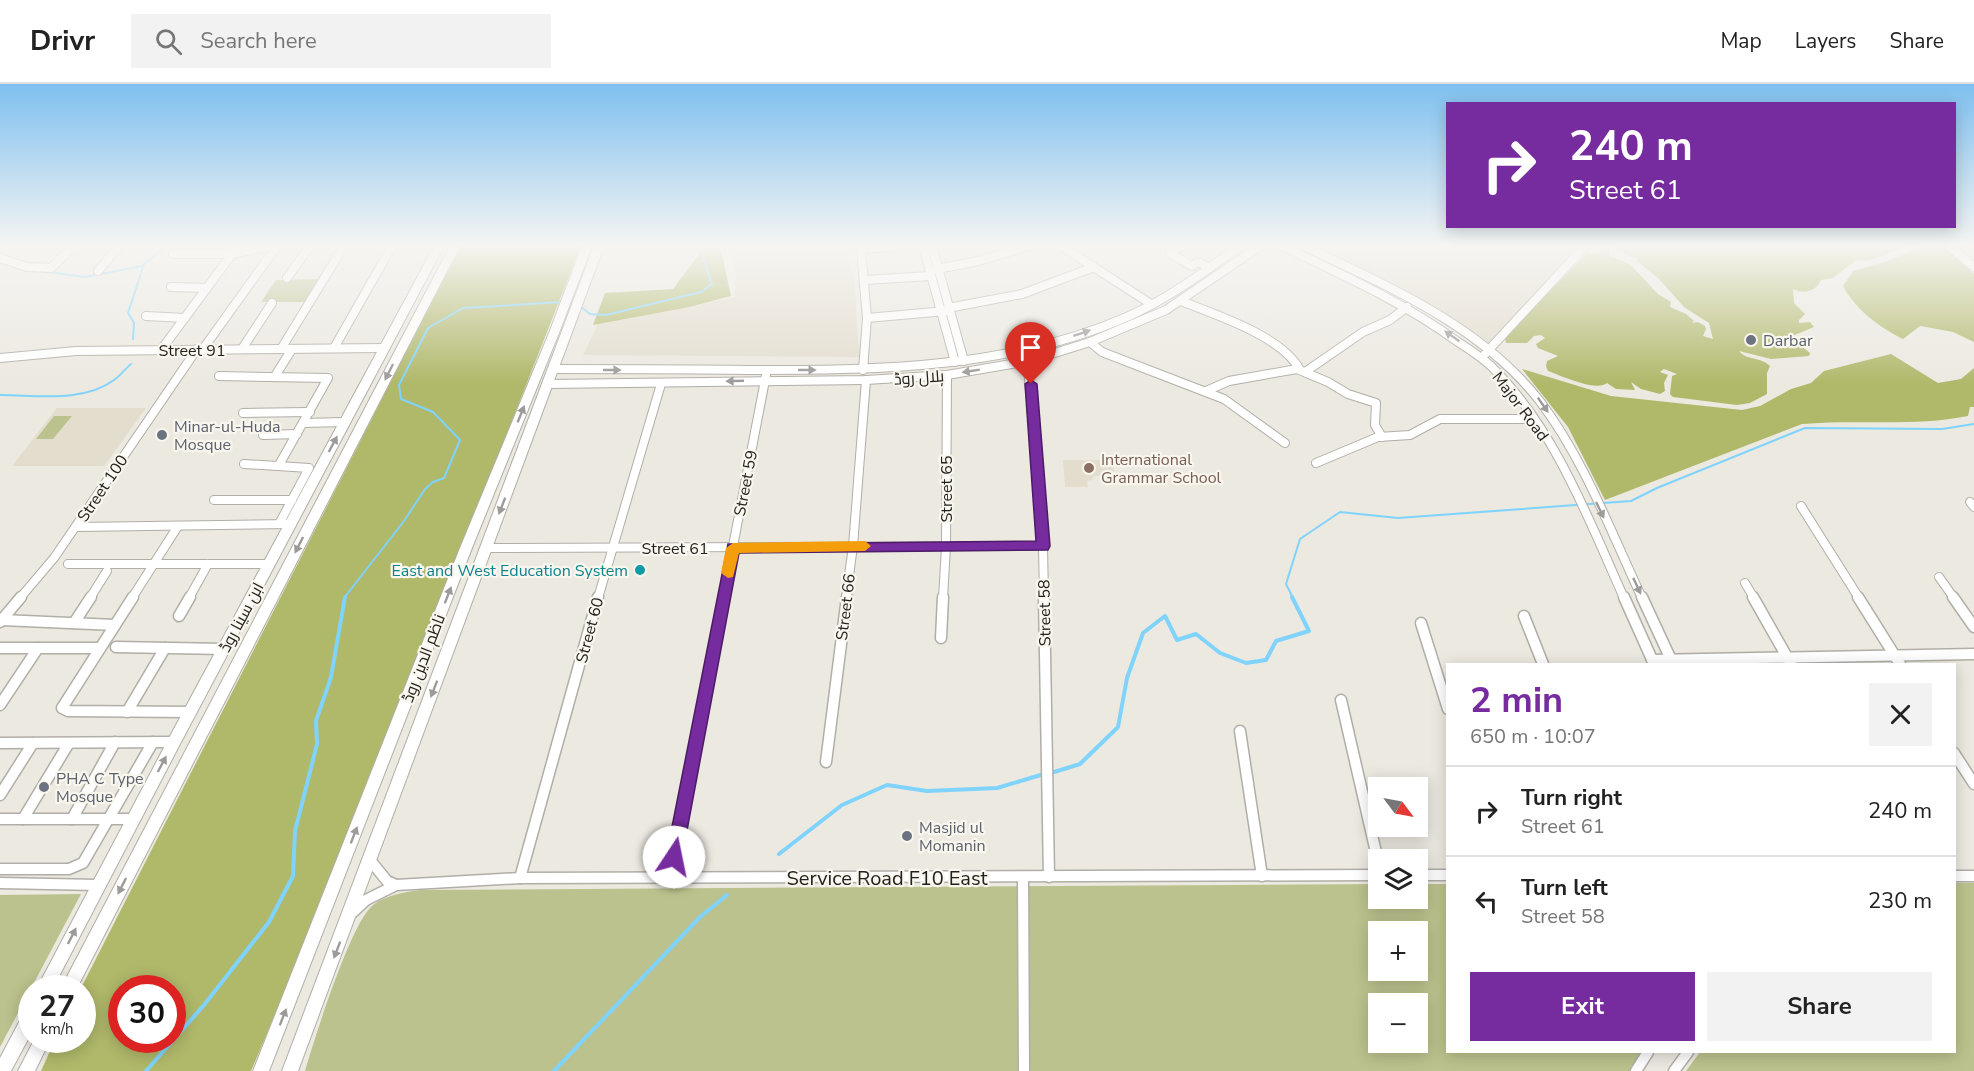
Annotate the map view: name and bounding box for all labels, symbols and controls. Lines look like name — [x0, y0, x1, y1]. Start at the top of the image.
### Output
search box — [131, 14, 551, 68]
text: Drivr — [30, 22, 95, 60]
icon: search — [152, 25, 185, 58]
text: Search here — [200, 26, 317, 56]
text: Map — [1720, 27, 1762, 55]
text: Layers — [1795, 27, 1856, 55]
text: Share — [1889, 27, 1944, 55]
text: 240 m — [1569, 118, 1693, 175]
icon: right — [1470, 126, 1548, 204]
text: Street 61 — [1569, 172, 1682, 209]
pin — [1005, 322, 1056, 384]
one-way arrow — [1073, 328, 1091, 338]
one-way arrow — [1444, 330, 1460, 342]
place label: Darbar — [1763, 330, 1813, 352]
icon: arrive — [1014, 331, 1047, 364]
marker: Darbar — [1744, 333, 1758, 347]
street label: Street 91 — [159, 340, 225, 362]
one-way arrow — [384, 364, 394, 381]
one-way arrow — [602, 365, 621, 375]
one-way arrow — [797, 365, 816, 375]
street label: ہلال روڈ — [893, 365, 945, 391]
one-way arrow — [962, 367, 981, 376]
street label: Major Road — [1487, 367, 1554, 446]
one-way arrow — [725, 376, 744, 385]
one-way arrow — [1536, 398, 1548, 413]
one-way arrow — [517, 405, 526, 423]
place label: Minar-ul-Huda Mosque — [174, 416, 280, 456]
marker: Minar-ul-Huda Mosque — [155, 428, 169, 442]
one-way arrow — [328, 435, 338, 452]
street label: Street 59 — [729, 448, 763, 518]
place label: International Grammar School — [1101, 449, 1222, 489]
street label: Street 100 — [72, 451, 133, 526]
street label: Street 65 — [936, 456, 958, 522]
marker: International Grammar School — [1082, 461, 1096, 475]
one-way arrow — [497, 497, 506, 515]
one-way arrow — [1596, 502, 1605, 519]
one-way arrow — [294, 537, 304, 554]
street label: Street 61 — [642, 538, 708, 560]
place label: East and West Education System — [392, 560, 628, 582]
marker: East and West Education System — [633, 563, 647, 577]
street label: Street 66 — [831, 573, 861, 642]
one-way arrow — [1632, 577, 1641, 594]
street label: ابن سینا روڈ — [214, 579, 269, 656]
street label: Street 58 — [1033, 579, 1057, 647]
one-way arrow — [443, 585, 453, 603]
street label: Street 60 — [571, 595, 609, 665]
street label: ناظم الدین روڈ — [397, 611, 451, 706]
text: 2 min — [1470, 676, 1563, 725]
one-way arrow — [428, 680, 438, 698]
button: close — [1869, 683, 1932, 746]
text: 650 m · 10:07 — [1470, 723, 1596, 750]
one-way arrow — [157, 755, 167, 772]
place label: PHA C Type Mosque — [56, 768, 144, 808]
north arrow — [1368, 777, 1428, 837]
map controls — [1368, 777, 1428, 1053]
marker: PHA C Type Mosque — [37, 780, 51, 794]
text: Turn right — [1521, 783, 1622, 813]
icon: right — [1470, 795, 1503, 828]
text: 240 m — [1868, 796, 1932, 826]
text: Street 61 — [1521, 813, 1605, 840]
place label: Masjid ul Momanin — [919, 817, 986, 857]
position arrow — [642, 825, 706, 889]
one-way arrow — [350, 826, 359, 844]
marker: Masjid ul Momanin — [900, 829, 914, 843]
button: layers — [1368, 849, 1428, 909]
street label: Service Road F10 East — [787, 865, 988, 892]
text: Turn left — [1521, 873, 1608, 903]
one-way arrow — [117, 878, 127, 895]
icon: left — [1470, 885, 1503, 918]
text: 230 m — [1868, 886, 1932, 916]
text: Street 58 — [1521, 903, 1605, 930]
button: + — [1368, 921, 1428, 981]
one-way arrow — [67, 928, 76, 945]
one-way arrow — [331, 942, 341, 960]
button: Exit — [1470, 972, 1695, 1041]
button: Share — [1707, 972, 1932, 1041]
speed limit sign: 30 — [108, 975, 186, 1053]
text: 27 — [39, 986, 75, 1027]
button: − — [1368, 993, 1428, 1053]
one-way arrow — [278, 1007, 288, 1025]
text: km/h — [40, 1019, 74, 1039]

